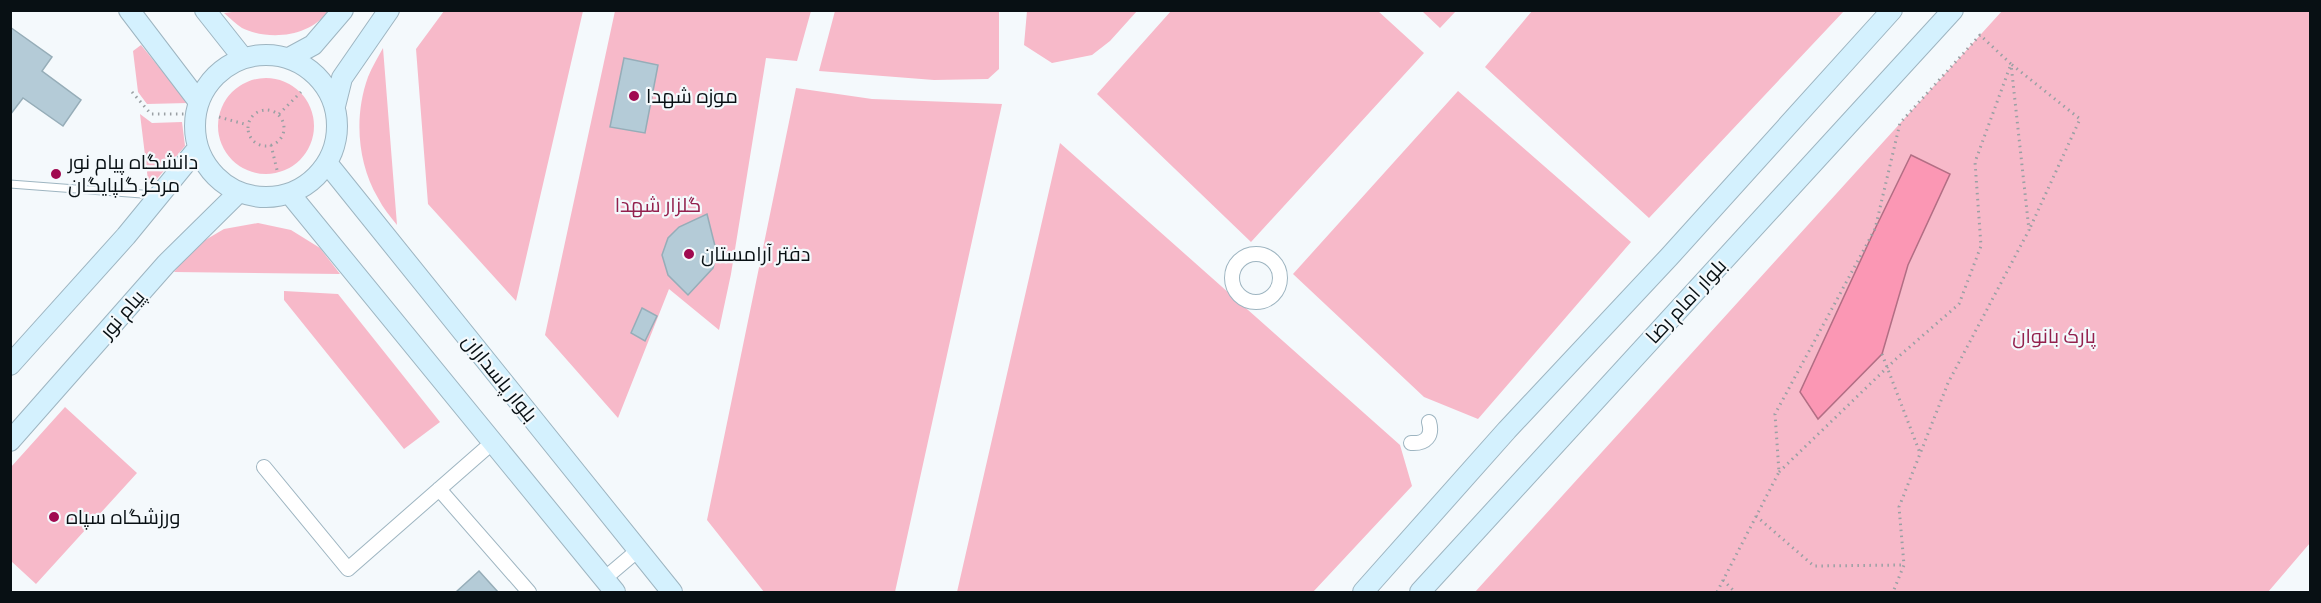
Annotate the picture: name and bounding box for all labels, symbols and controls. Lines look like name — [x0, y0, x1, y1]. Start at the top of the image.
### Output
place label: موزه شهدا — [646, 84, 738, 109]
marker: موزه شهدا — [627, 89, 641, 103]
place label: دانشگاه پیام نور مرکز گلپایگان — [67, 150, 198, 198]
marker: دانشگاه پیام نور مرکز گلپایگان — [49, 167, 63, 181]
park label: گلزار شهدا — [615, 193, 701, 218]
place label: دفتر آرامستان — [701, 242, 810, 267]
marker: دفتر آرامستان — [682, 247, 696, 261]
street label: بلوار امام رضا — [1641, 254, 1733, 350]
street label: پیام نور — [94, 284, 151, 345]
park label: پارک بانوان — [2012, 324, 2096, 349]
street label: بلوار پاسداران — [457, 329, 543, 427]
place label: ورزشگاه سپاه — [66, 505, 180, 530]
marker: ورزشگاه سپاه — [47, 510, 61, 524]

